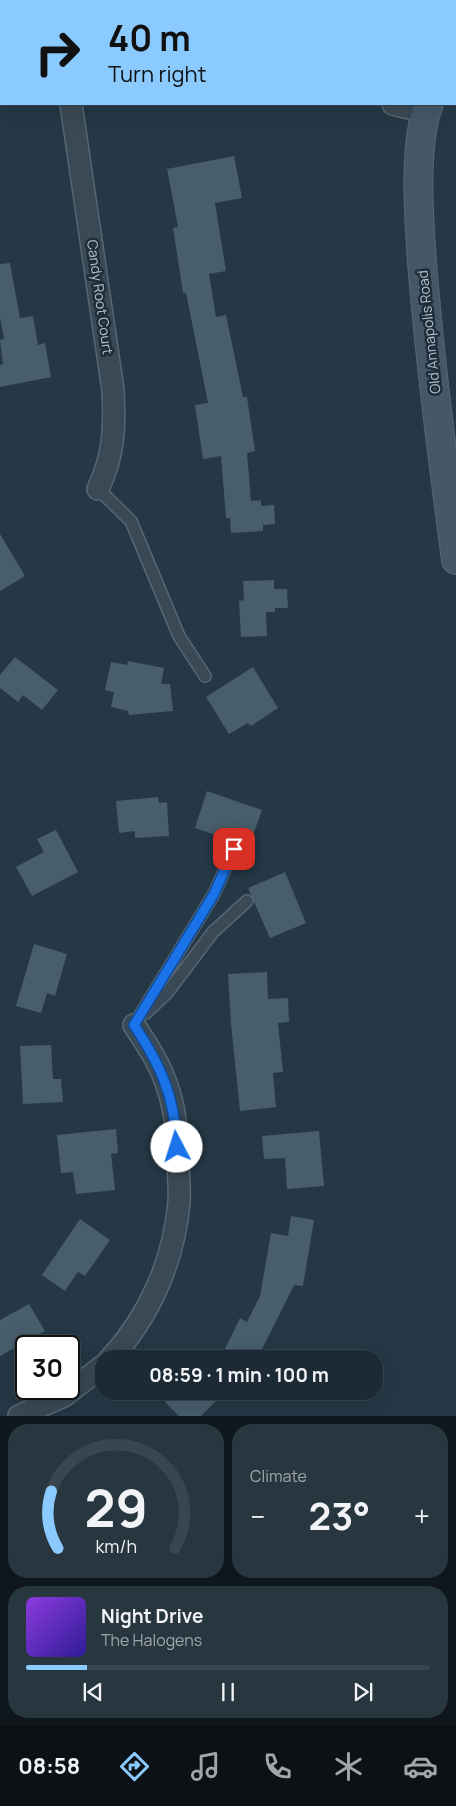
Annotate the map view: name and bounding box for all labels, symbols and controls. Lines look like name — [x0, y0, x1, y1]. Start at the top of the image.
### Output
text: 40 m — [108, 14, 191, 62]
icon: right — [25, 20, 90, 85]
text: Turn right — [108, 59, 206, 89]
street label: Candy Root Court — [83, 238, 118, 356]
street label: Old Annapolis Road — [413, 269, 444, 395]
pin — [213, 828, 255, 870]
icon: arrive — [220, 835, 248, 863]
position arrow — [150, 1120, 202, 1172]
speed limit sign: 30 — [15, 1335, 80, 1400]
text: 08:59 · 1 min · 100 m — [149, 1362, 329, 1388]
text: Climate — [250, 1465, 307, 1487]
text: 29 — [84, 1472, 148, 1543]
text: 23° — [309, 1489, 370, 1541]
text: − — [250, 1497, 265, 1535]
text: + — [414, 1497, 430, 1535]
text: km/h — [95, 1534, 137, 1558]
text: Night Drive — [101, 1603, 203, 1629]
text: The Halogens — [101, 1629, 202, 1651]
icon: previous — [79, 1678, 107, 1706]
icon: pause — [214, 1678, 242, 1706]
icon: next — [349, 1678, 377, 1706]
icon: directions — [117, 1749, 152, 1784]
icon: music — [188, 1749, 223, 1784]
icon: phone — [260, 1749, 295, 1784]
icon: climate — [331, 1749, 366, 1784]
icon: car — [403, 1749, 438, 1784]
text: 08:58 — [18, 1751, 80, 1781]

